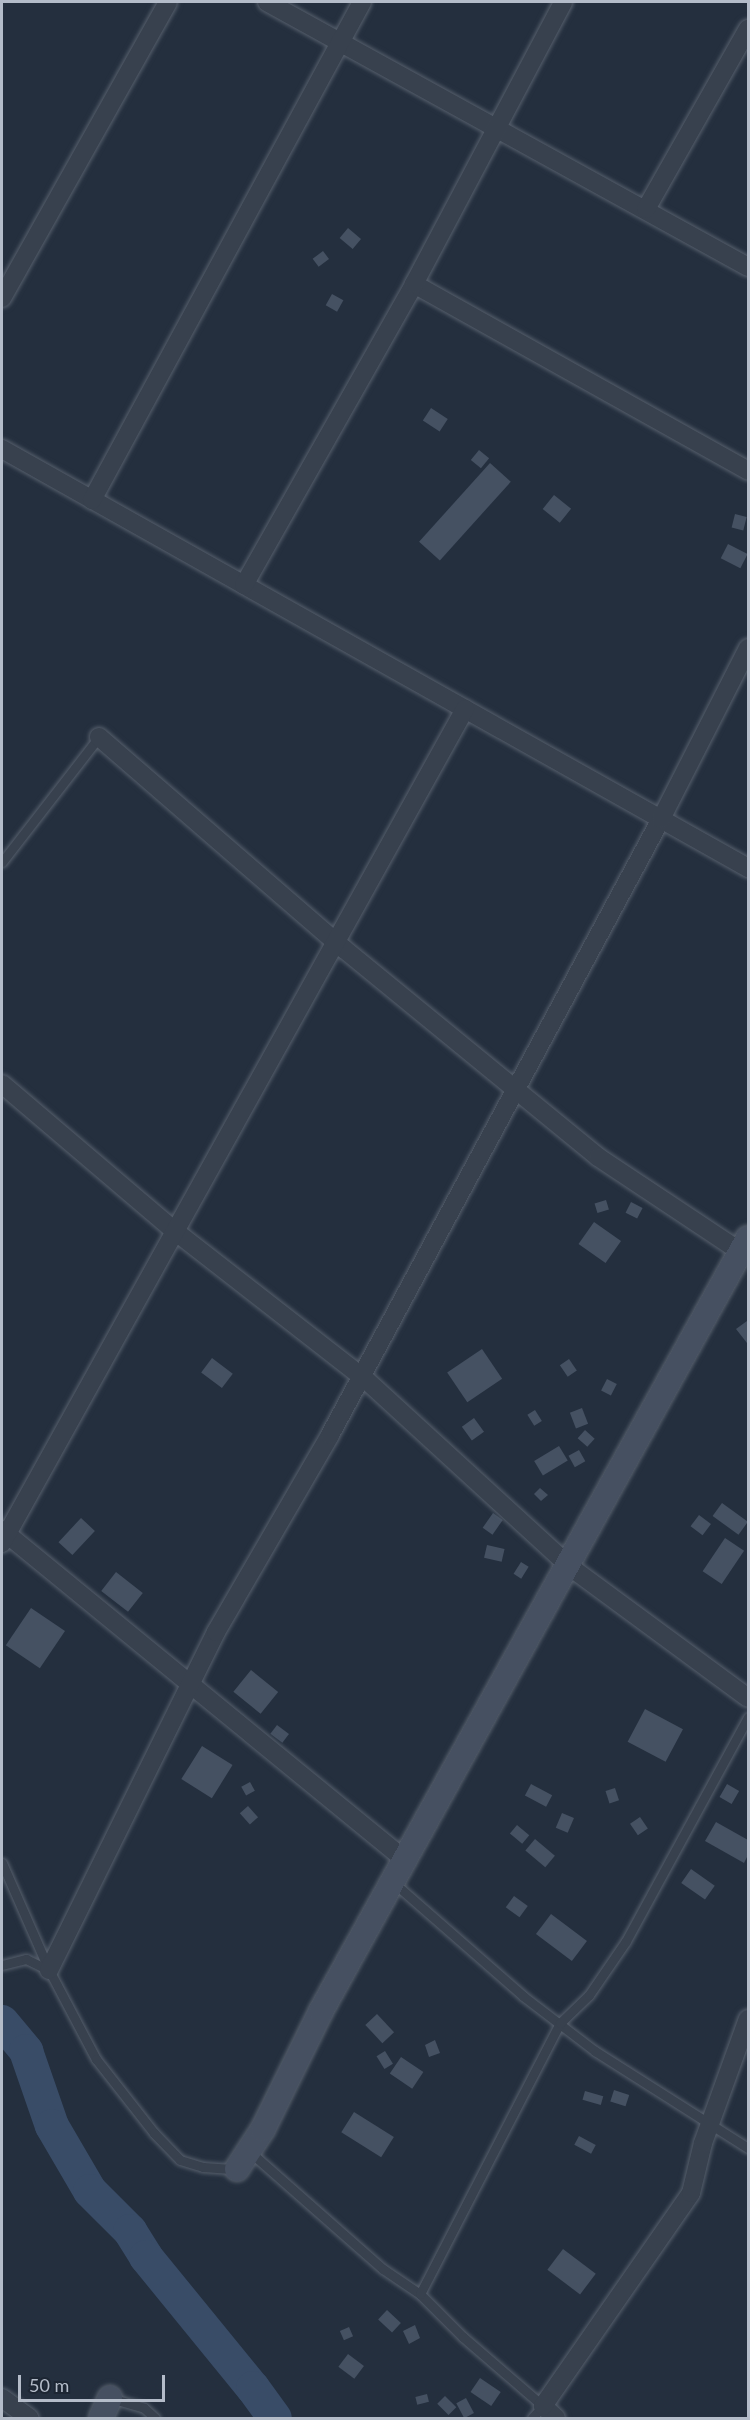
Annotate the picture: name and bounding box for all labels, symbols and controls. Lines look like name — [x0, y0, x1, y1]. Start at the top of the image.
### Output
scale bar — [21, 2363, 168, 2401]
text: 50 m — [29, 2374, 69, 2396]

